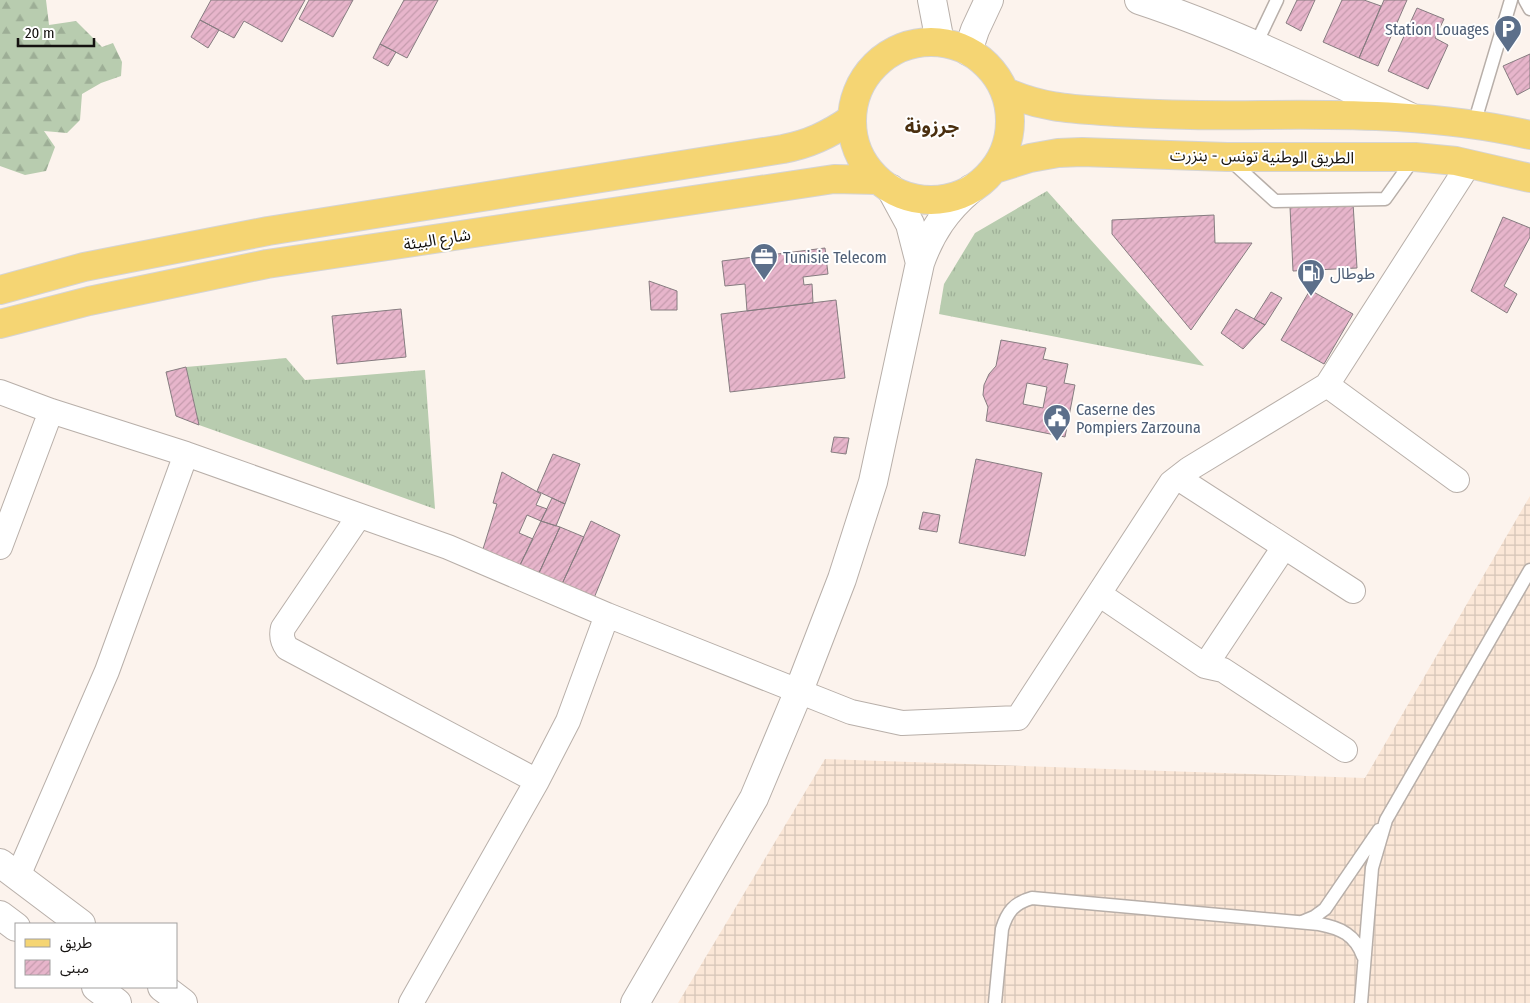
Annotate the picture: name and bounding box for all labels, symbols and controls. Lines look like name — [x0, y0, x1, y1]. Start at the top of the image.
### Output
parking icon: Station Louages — [1493, 14, 1523, 53]
scale bar — [18, 15, 94, 47]
place label: Station Louages — [1385, 20, 1489, 39]
text: 20 m — [25, 24, 55, 42]
district label: جرزونة — [905, 115, 959, 138]
street label: الطريق الوطنية تونس - بنزرت — [1170, 145, 1354, 169]
street label: شارع البيئة — [402, 225, 472, 257]
office icon: Tunisie Telecom — [749, 242, 779, 281]
place label: Tunisie Telecom — [783, 248, 887, 267]
fuel station icon: طوطال — [1296, 258, 1326, 297]
place label: طوطال — [1330, 264, 1375, 284]
place label: Caserne des Pompiers Zarzouna — [1076, 400, 1201, 437]
public building icon: Caserne des Pompiers Zarzouna — [1042, 403, 1072, 442]
legend — [15, 923, 178, 988]
text: طريق — [60, 934, 92, 953]
text: مبنى — [60, 959, 89, 977]

